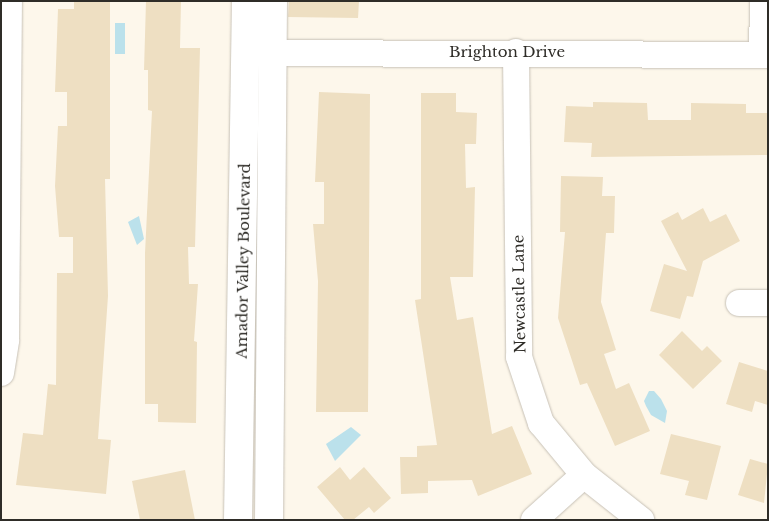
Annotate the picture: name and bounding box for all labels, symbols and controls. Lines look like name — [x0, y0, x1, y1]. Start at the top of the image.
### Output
street label: Brighton Drive — [449, 43, 565, 61]
street label: Amador Valley Boulevard — [232, 162, 254, 360]
street label: Newcastle Lane — [509, 234, 529, 354]

